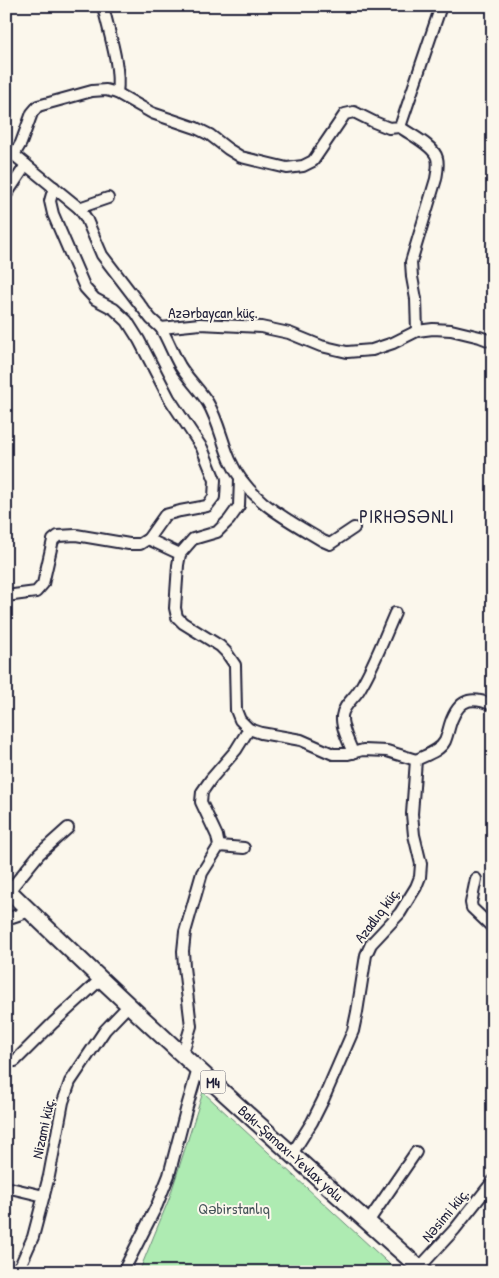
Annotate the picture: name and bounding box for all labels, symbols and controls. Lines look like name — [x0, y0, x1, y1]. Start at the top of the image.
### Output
street label: Azərbaycan küç. — [168, 302, 258, 323]
district label: PIRHƏSƏNLI — [359, 504, 455, 529]
street label: Azadlıq küç. — [349, 883, 405, 947]
road number: M4 — [200, 1070, 226, 1094]
street label: Nizami küç. — [26, 1096, 60, 1160]
street label: Bakı-Şamaxı-Yevlax yolu — [234, 1100, 348, 1206]
street label: Nəsimi küç. — [416, 1184, 474, 1246]
park label: Qəbirstanlıq — [198, 1198, 270, 1219]

